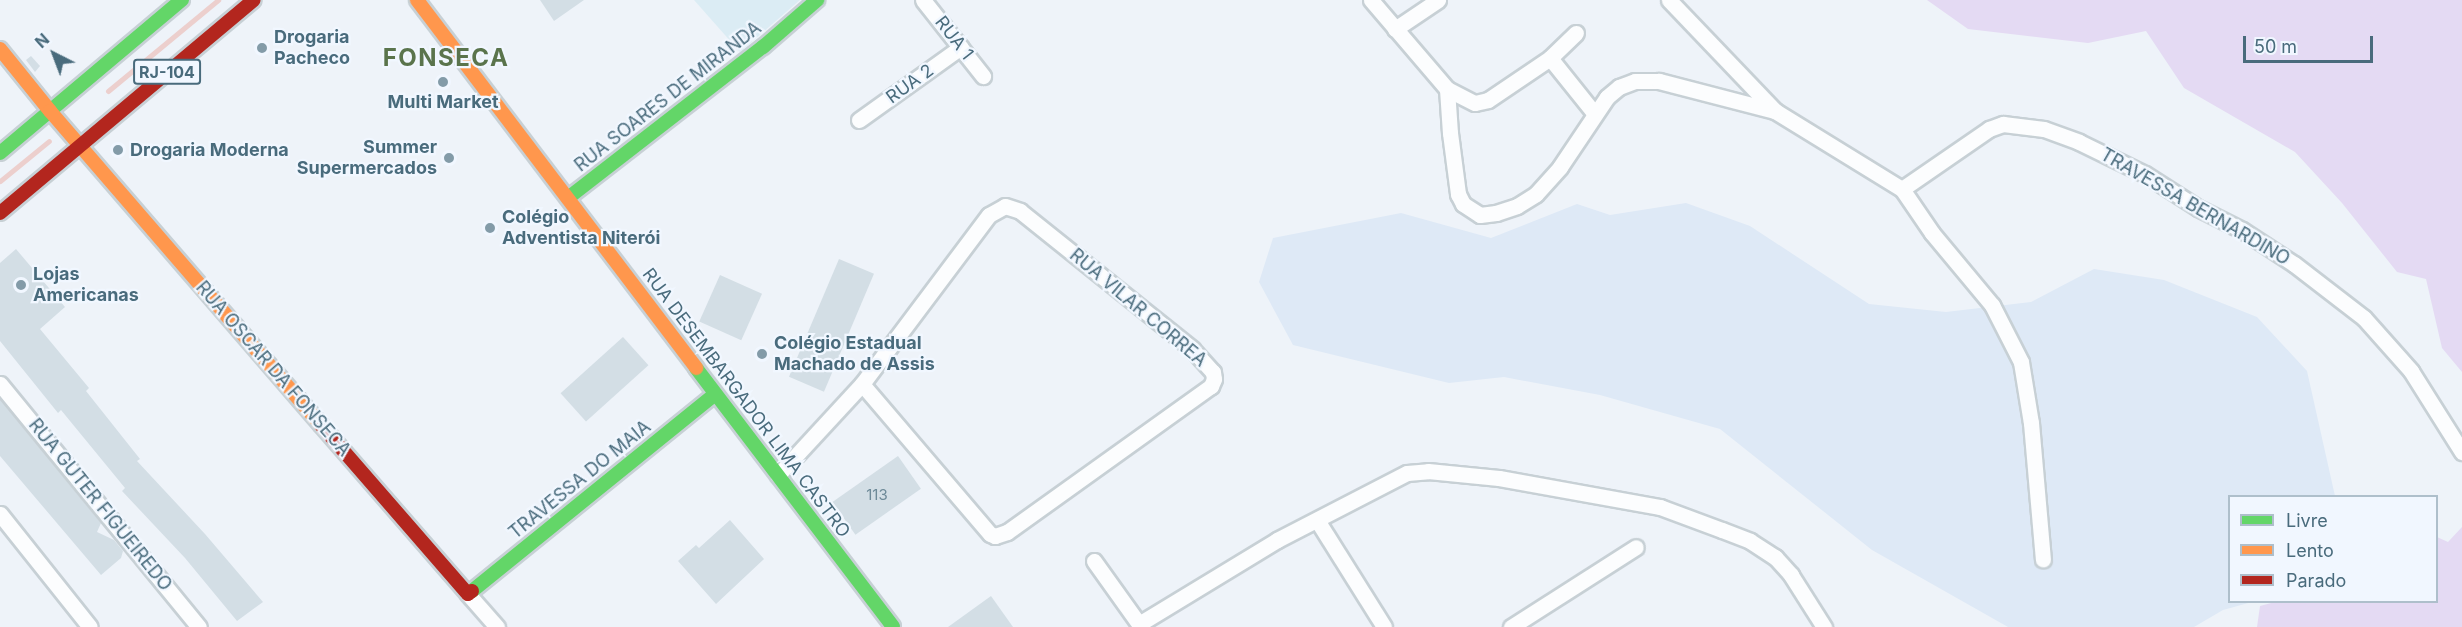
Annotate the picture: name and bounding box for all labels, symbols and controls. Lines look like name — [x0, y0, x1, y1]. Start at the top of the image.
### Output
street label: RUA 1 — [930, 12, 978, 64]
street label: RUA SOARES DE MIRANDA — [571, 18, 765, 176]
north arrow — [24, 24, 84, 84]
scale bar — [2246, 24, 2376, 62]
place label: Drogaria Pacheco — [274, 27, 350, 70]
text: N — [31, 29, 53, 52]
text: 50 m — [2254, 36, 2297, 57]
marker: Drogaria Pacheco — [255, 41, 269, 55]
district label: FONSECA — [383, 44, 509, 72]
road number: RJ-104 — [132, 59, 201, 85]
street label: RUA 2 — [882, 60, 938, 108]
marker: Multi Market — [436, 75, 450, 89]
place label: Multi Market — [387, 91, 499, 113]
place label: Summer Supermercados — [297, 137, 437, 180]
place label: Drogaria Moderna — [130, 139, 289, 161]
marker: Drogaria Moderna — [111, 143, 125, 157]
street label: TRAVESSA BERNARDINO — [2096, 144, 2294, 270]
marker: Summer Supermercados — [442, 151, 456, 165]
place label: Colégio Adventista Niterói — [502, 207, 660, 250]
marker: Colégio Adventista Niterói — [483, 221, 497, 235]
street label: RUA VILAR CORREA — [1065, 244, 1211, 372]
place label: Lojas Americanas — [33, 264, 139, 306]
street label: RUA DESEMBARGADOR LIMA CASTRO — [638, 264, 854, 542]
street label: RUA OSCAR DA FONSECA — [191, 277, 355, 461]
marker: Lojas Americanas — [14, 278, 28, 292]
place label: Colégio Estadual Machado de Assis — [774, 333, 935, 376]
marker: Colégio Estadual Machado de Assis — [755, 347, 769, 361]
street label: RUA GUTER FIGUEIREDO — [24, 415, 176, 595]
street label: TRAVESSA DO MAIA — [505, 416, 655, 544]
house number: 113 — [866, 486, 888, 504]
legend — [2228, 495, 2438, 603]
text: Livre — [2286, 510, 2328, 531]
text: Lento — [2286, 540, 2334, 561]
text: Parado — [2286, 570, 2346, 591]

